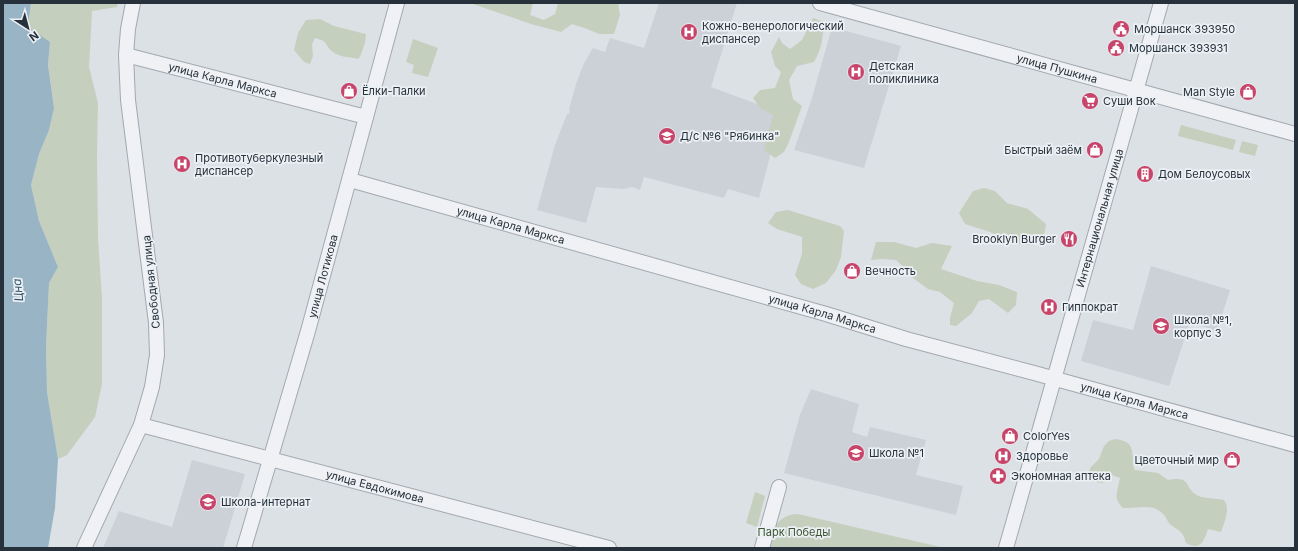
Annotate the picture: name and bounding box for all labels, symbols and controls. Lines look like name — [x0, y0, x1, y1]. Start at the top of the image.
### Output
north arrow — [8, 8, 48, 48]
place label: Кожно-венерологический диспансер — [702, 19, 844, 46]
public building icon: Моршанск 393950 — [1111, 19, 1131, 39]
hospital icon: Кожно-венерологический диспансер — [679, 22, 699, 42]
place label: Моршанск 393950 — [1134, 22, 1235, 36]
text: N — [26, 28, 41, 44]
public building icon: Моршанск 393931 — [1106, 38, 1126, 58]
place label: Моршанск 393931 — [1129, 41, 1228, 55]
street label: улица Пушкина — [1015, 51, 1099, 86]
street label: улица Карла Маркса — [167, 59, 279, 101]
place label: Детская поликлиника — [869, 59, 939, 86]
hospital icon: Детская поликлиника — [846, 62, 866, 82]
shop icon: Ёлки-Палки — [339, 81, 359, 101]
shop icon: Man Style — [1238, 82, 1258, 102]
place label: Ёлки-Палки — [362, 84, 426, 98]
place label: Man Style — [1183, 85, 1235, 99]
supermarket icon: Суши Вок — [1080, 91, 1100, 111]
place label: Суши Вок — [1103, 94, 1156, 108]
school or university icon: Д/с №6 "Рябинка" — [657, 126, 677, 146]
place label: Д/с №6 "Рябинка" — [680, 129, 779, 143]
shop icon: Быстрый заём — [1085, 140, 1105, 160]
place label: Быстрый заём — [1004, 143, 1082, 157]
street label: Интернациональная улица — [1073, 147, 1126, 289]
place label: Противотуберкулезный диспансер — [195, 151, 323, 178]
hospital icon: Противотуберкулезный диспансер — [172, 154, 192, 174]
building icon: Дом Белоусовых — [1135, 164, 1155, 184]
place label: Дом Белоусовых — [1158, 167, 1251, 181]
street label: улица Карла Маркса — [455, 203, 566, 247]
restaurant icon: Brooklyn Burger — [1059, 229, 1079, 249]
place label: Brooklyn Burger — [972, 232, 1056, 246]
street label: улица Лотикова — [305, 233, 341, 319]
street label: Свободная улица — [139, 235, 163, 329]
shop icon: Вечность — [842, 261, 862, 281]
place label: Вечность — [865, 264, 916, 278]
water label: Цна — [9, 278, 26, 302]
street label: улица Карла Маркса — [767, 291, 878, 336]
hospital icon: Гиппократ — [1039, 297, 1059, 317]
place label: Гиппократ — [1062, 300, 1119, 314]
place label: Школа №1, корпус 3 — [1174, 313, 1232, 340]
school or university icon: Школа №1, корпус 3 — [1151, 316, 1171, 336]
street label: улица Карла Маркса — [1079, 379, 1190, 422]
shop icon: ColorYes — [1000, 426, 1020, 446]
place label: ColorYes — [1023, 429, 1070, 443]
school or university icon: Школа №1 — [846, 443, 866, 463]
place label: Школа №1 — [869, 446, 924, 460]
hospital icon: Здоровье — [993, 446, 1013, 466]
place label: Здоровье — [1016, 449, 1068, 463]
shop icon: Цветочный мир — [1222, 450, 1242, 470]
place label: Цветочный мир — [1135, 453, 1219, 467]
pharmacy icon: Экономная аптека — [988, 466, 1008, 486]
street label: улица Евдокимова — [325, 467, 426, 506]
place label: Экономная аптека — [1011, 469, 1111, 483]
school or university icon: Школа-интернат — [198, 492, 218, 512]
place label: Школа-интернат — [221, 495, 311, 509]
park label: Парк Победы — [758, 525, 830, 539]

